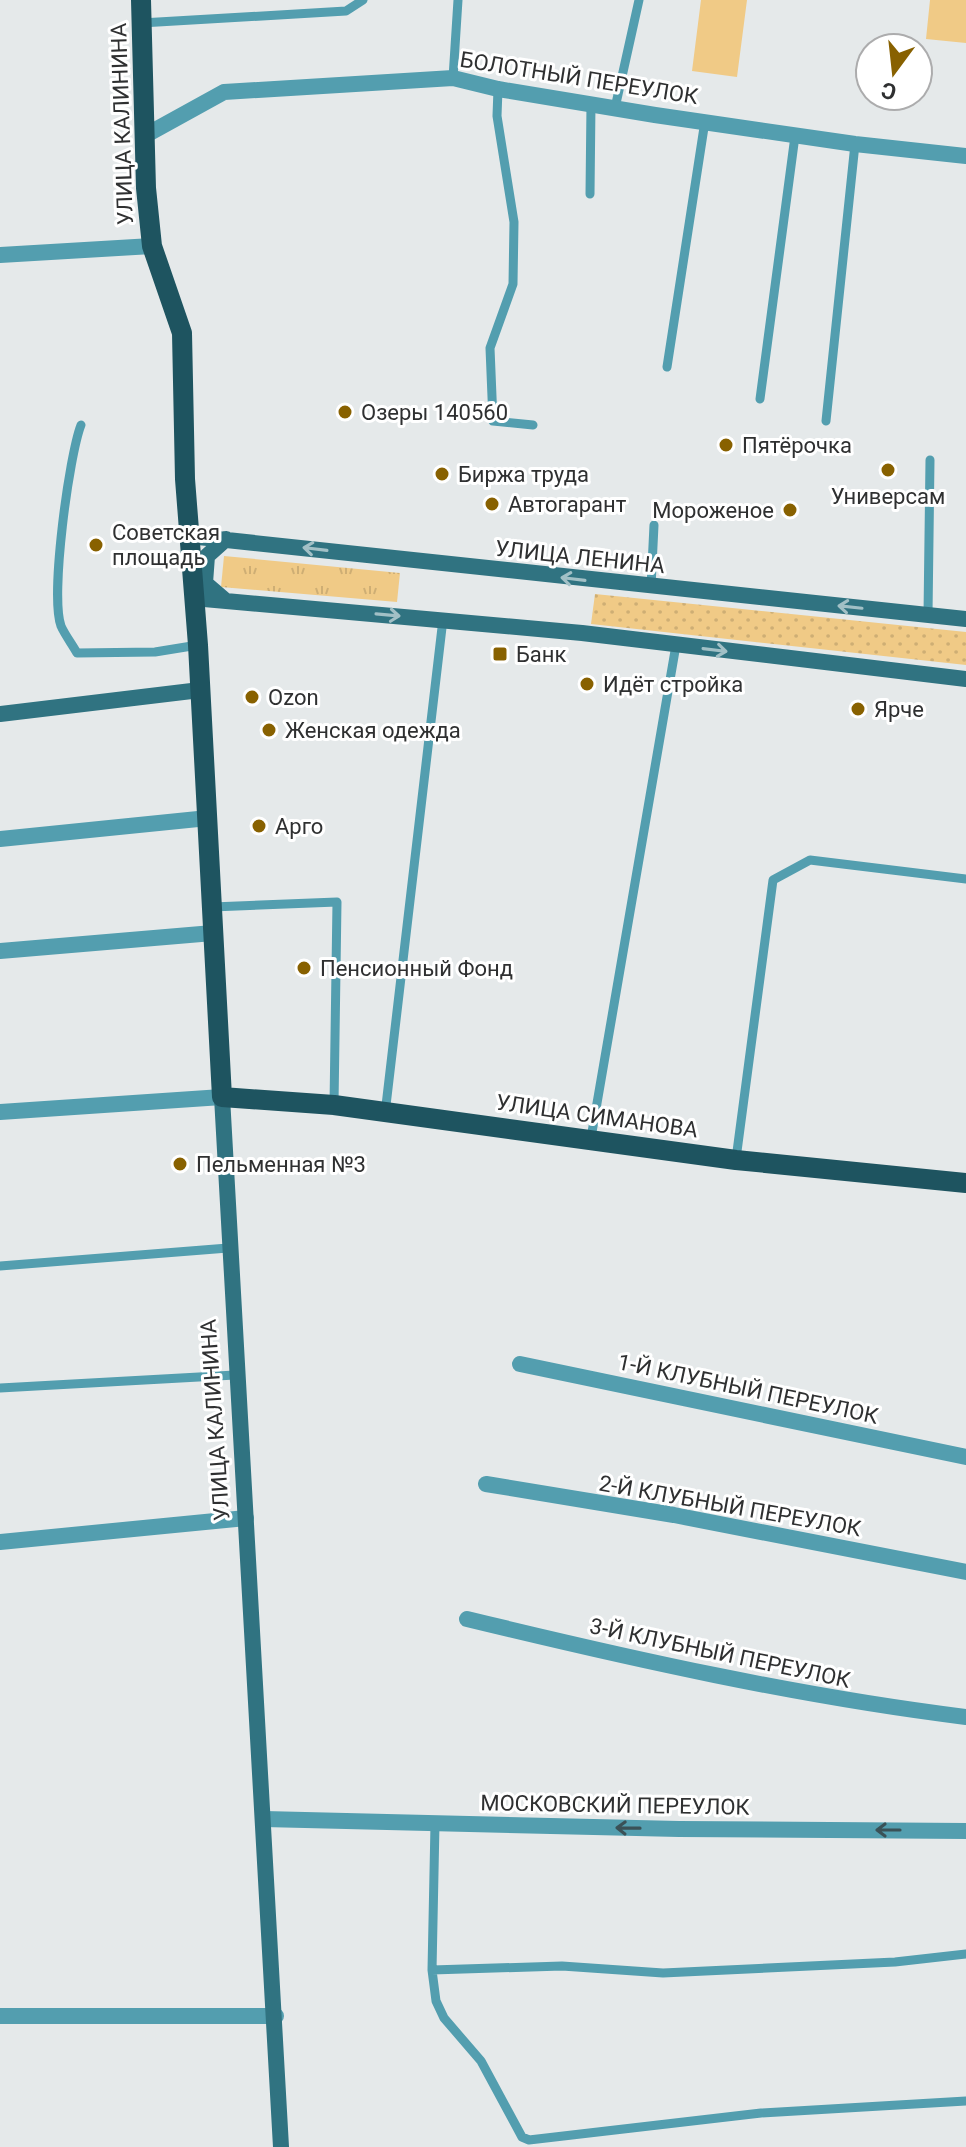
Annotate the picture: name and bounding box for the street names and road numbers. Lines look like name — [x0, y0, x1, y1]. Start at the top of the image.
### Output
street label: УЛИЦА КАЛИНИНА — [106, 22, 138, 225]
street label: БОЛОТНЫЙ ПЕРЕУЛОК — [458, 47, 701, 109]
street label: УЛИЦА ЛЕНИНА — [494, 536, 667, 578]
street label: УЛИЦА СИМАНОВА — [495, 1089, 700, 1143]
street label: УЛИЦА КАЛИНИНА — [195, 1318, 235, 1522]
street label: 1-Й КЛУБНЫЙ ПЕРЕУЛОК — [616, 1349, 881, 1429]
street label: 2-Й КЛУБНЫЙ ПЕРЕУЛОК — [597, 1471, 864, 1542]
street label: 3-Й КЛУБНЫЙ ПЕРЕУЛОК — [588, 1613, 853, 1693]
street label: МОСКОВСКИЙ ПЕРЕУЛОК — [480, 1790, 751, 1820]

